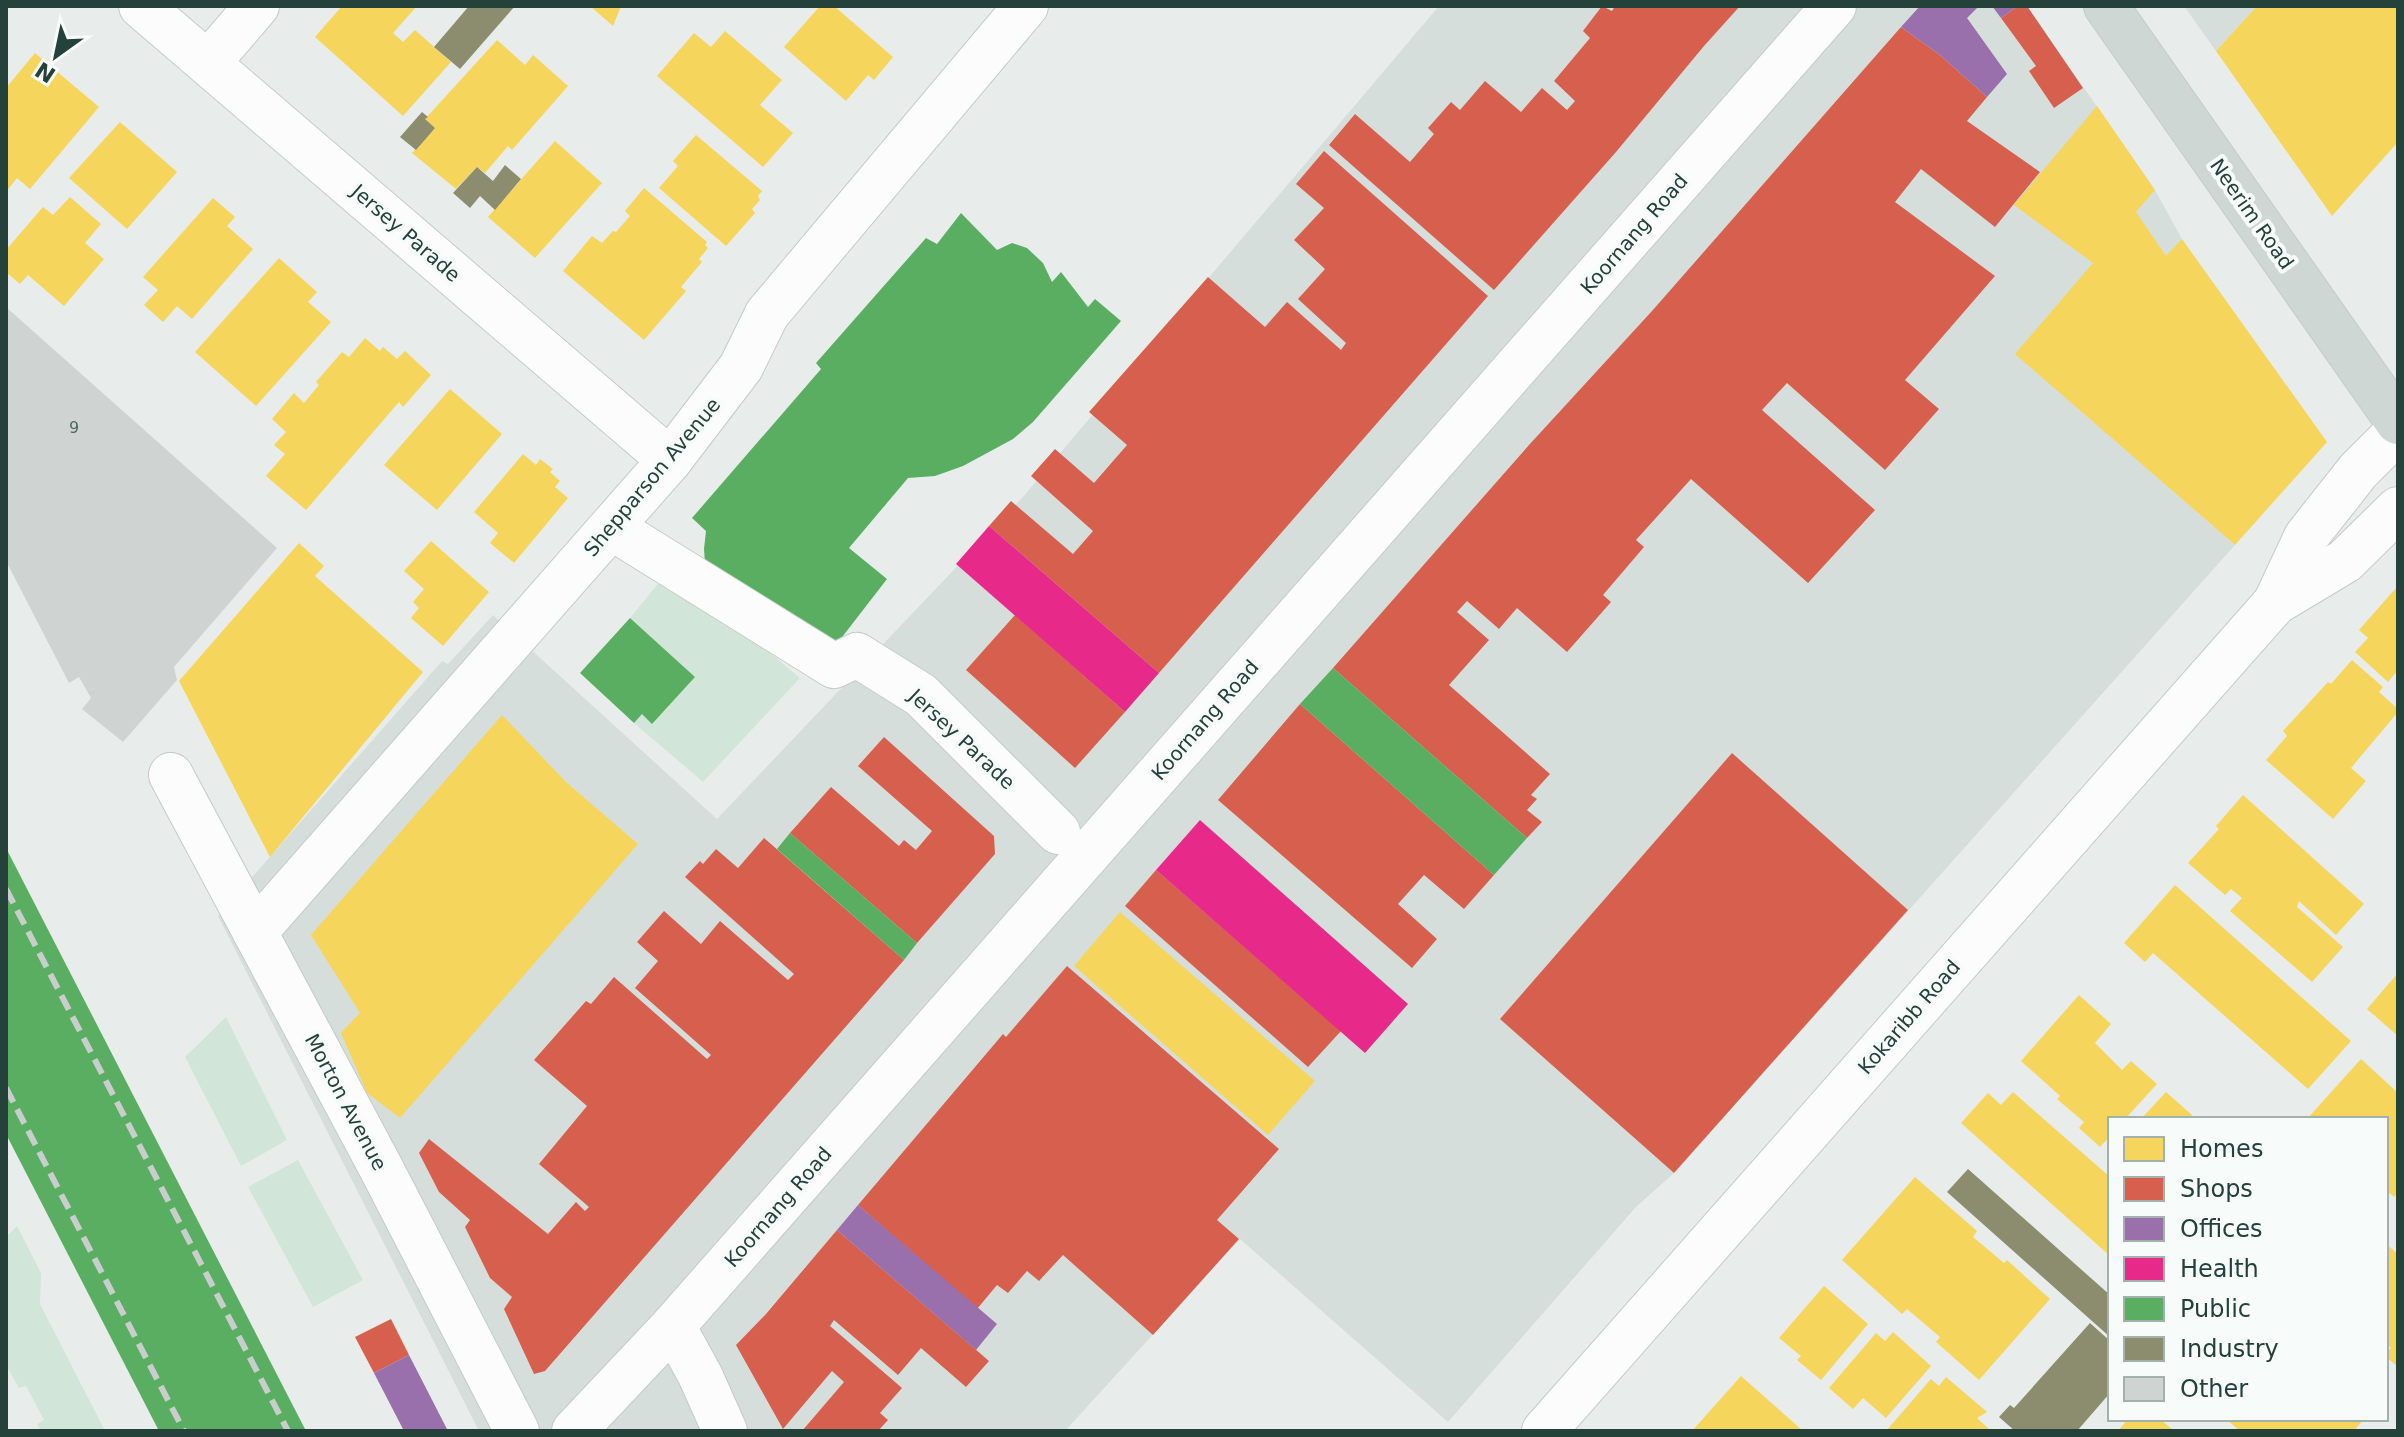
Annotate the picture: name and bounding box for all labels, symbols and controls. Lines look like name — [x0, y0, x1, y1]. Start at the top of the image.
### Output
north arrow — [16, 16, 96, 96]
text: N — [31, 57, 60, 88]
street label: Neerim Road — [2205, 154, 2299, 274]
street label: Koornang Road — [1575, 169, 1693, 299]
street label: Jersey Parade — [345, 178, 465, 287]
street label: Shepparson Avenue — [579, 393, 725, 561]
house number: 9 — [69, 418, 79, 437]
street label: Koornang Road — [1146, 655, 1264, 785]
street label: Jersey Parade — [903, 682, 1020, 794]
street label: Kokaribb Road — [1853, 955, 1965, 1079]
street label: Morton Avenue — [300, 1030, 392, 1174]
legend — [2108, 1117, 2388, 1421]
text: Homes — [2180, 1135, 2263, 1163]
street label: Koornang Road — [719, 1142, 837, 1272]
text: Shops — [2180, 1175, 2253, 1203]
text: Offices — [2180, 1215, 2263, 1243]
text: Health — [2180, 1255, 2259, 1283]
text: Public — [2180, 1295, 2251, 1323]
text: Industry — [2180, 1335, 2279, 1363]
text: Other — [2180, 1375, 2248, 1403]

